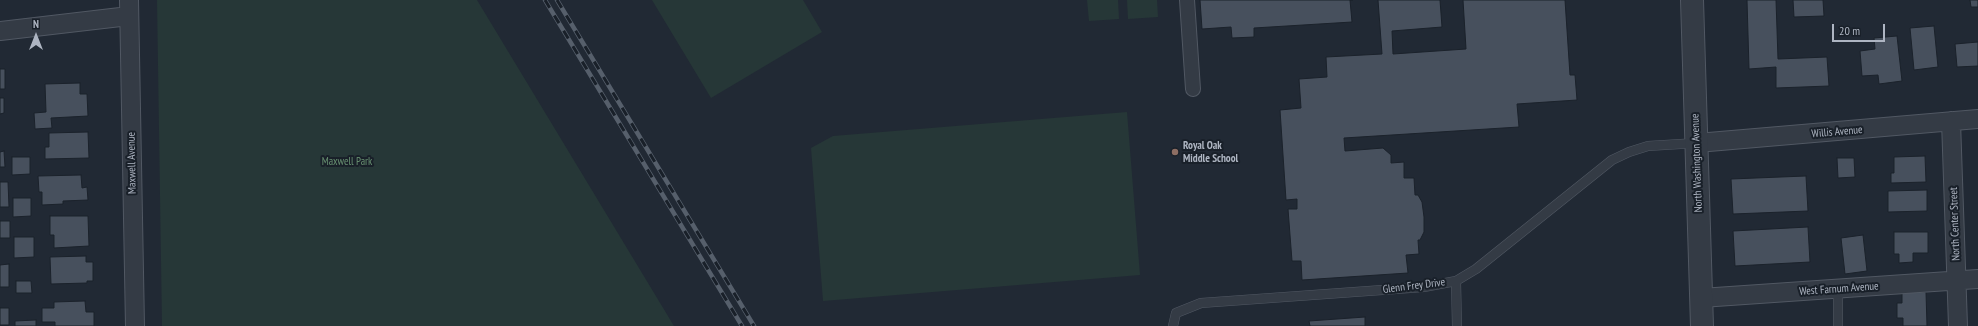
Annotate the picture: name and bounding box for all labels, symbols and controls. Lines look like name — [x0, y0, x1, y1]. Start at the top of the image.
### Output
north arrow — [16, 16, 56, 56]
scale bar — [1834, 16, 1887, 42]
text: N — [33, 17, 39, 31]
text: 20 m — [1839, 23, 1860, 38]
street label: North Washington Avenue — [1689, 113, 1705, 213]
street label: Willis Avenue — [1811, 123, 1863, 141]
street label: Maxwell Avenue — [125, 132, 139, 194]
place label: Royal Oak Middle School — [1183, 139, 1238, 165]
marker: Royal Oak Middle School — [1170, 147, 1180, 157]
park label: Maxwell Park — [322, 155, 372, 169]
street label: North Center Street — [1947, 187, 1963, 261]
street label: Glenn Frey Drive — [1382, 276, 1446, 296]
street label: West Farnum Avenue — [1799, 280, 1879, 298]

